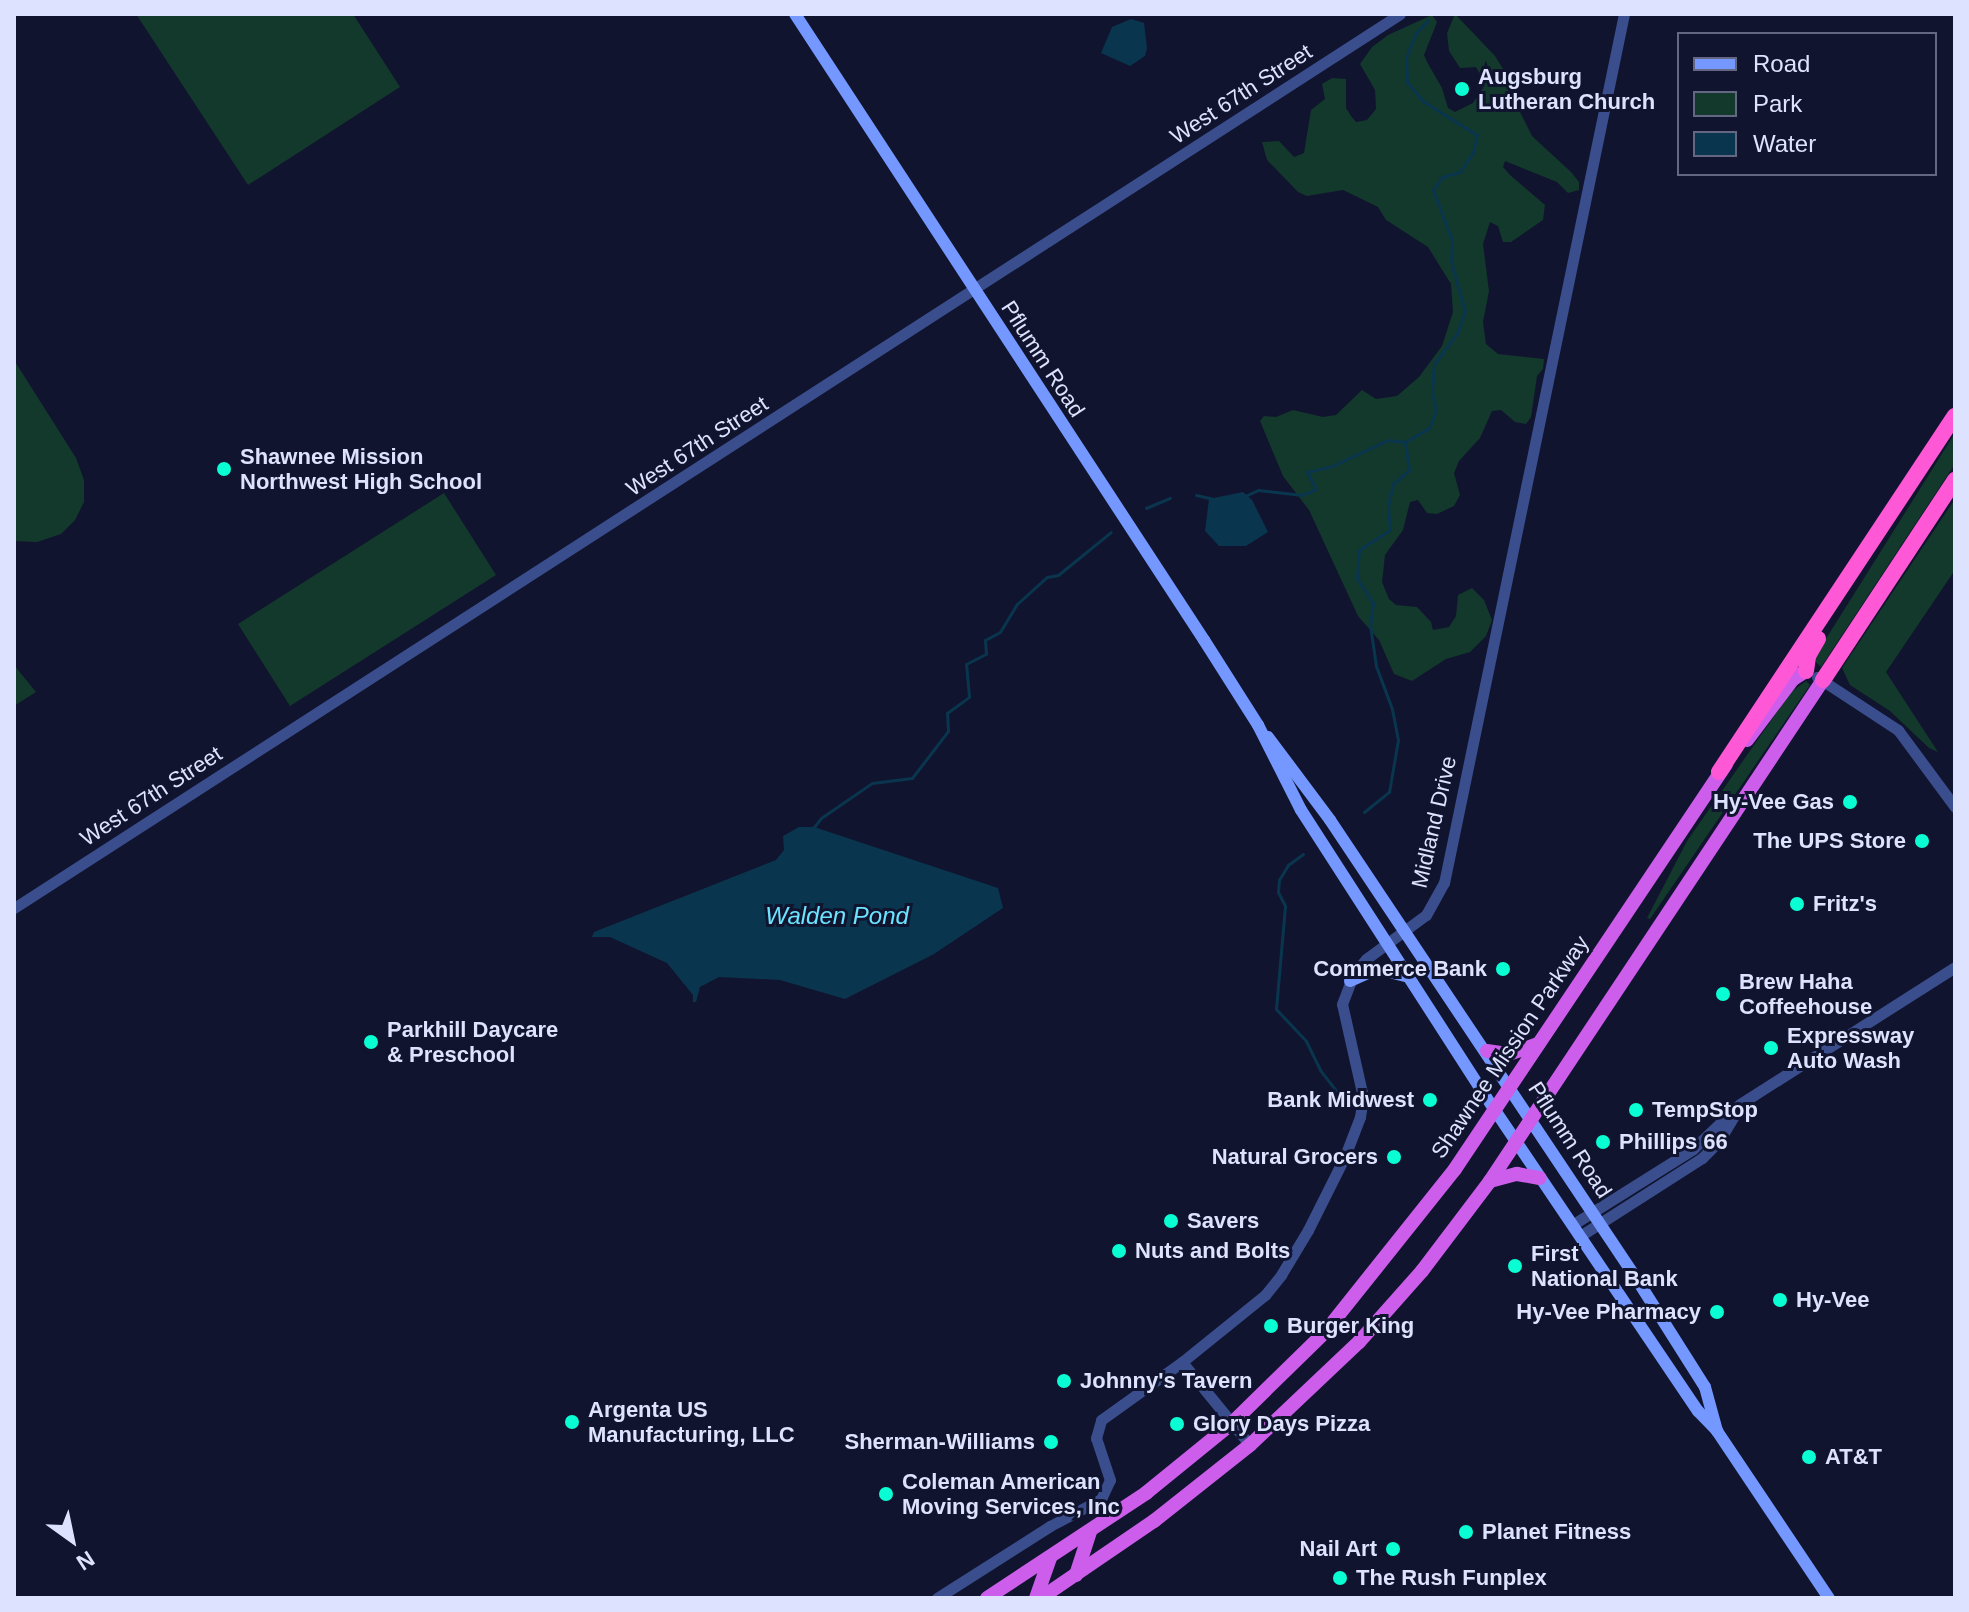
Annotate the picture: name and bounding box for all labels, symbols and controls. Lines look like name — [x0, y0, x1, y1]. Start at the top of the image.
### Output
legend — [1677, 32, 1937, 176]
street label: West 67th Street — [1165, 38, 1317, 150]
text: Road — [1753, 50, 1810, 77]
place label: Augsburg Lutheran Church — [1478, 63, 1655, 114]
marker: Augsburg Lutheran Church — [1453, 80, 1471, 98]
text: Park — [1753, 90, 1802, 117]
text: Water — [1753, 130, 1816, 157]
street label: Pflumm Road — [996, 296, 1090, 422]
street label: West 67th Street — [621, 390, 773, 502]
place label: Shawnee Mission Northwest High School — [240, 443, 482, 494]
marker: Shawnee Mission Northwest High School — [215, 460, 233, 478]
street label: West 67th Street — [75, 740, 227, 852]
street label: Midland Drive — [1406, 754, 1462, 890]
place label: Hy-Vee Gas — [1713, 789, 1834, 815]
marker: Hy-Vee Gas — [1841, 793, 1859, 811]
place label: The UPS Store — [1753, 828, 1906, 854]
marker: The UPS Store — [1913, 832, 1931, 850]
place label: Fritz's — [1813, 891, 1877, 917]
marker: Fritz's — [1788, 895, 1806, 913]
water label: Walden Pond — [765, 902, 909, 930]
street label: Shawnee Mission Parkway — [1426, 931, 1594, 1163]
place label: Commerce Bank — [1313, 956, 1487, 982]
marker: Commerce Bank — [1494, 960, 1512, 978]
place label: Brew Haha Coffeehouse — [1739, 968, 1872, 1020]
marker: Brew Haha Coffeehouse — [1714, 985, 1732, 1003]
place label: Parkhill Daycare & Preschool — [387, 1016, 558, 1068]
place label: Expressway Auto Wash — [1787, 1022, 1914, 1074]
marker: Parkhill Daycare & Preschool — [362, 1033, 380, 1051]
marker: Expressway Auto Wash — [1762, 1039, 1780, 1057]
street label: Pflumm Road — [1523, 1077, 1617, 1203]
place label: Bank Midwest — [1267, 1087, 1414, 1113]
marker: Bank Midwest — [1421, 1091, 1439, 1109]
place label: TempStop — [1652, 1097, 1758, 1123]
marker: TempStop — [1627, 1101, 1645, 1119]
place label: Phillips 66 — [1619, 1129, 1728, 1155]
marker: Phillips 66 — [1594, 1133, 1612, 1151]
place label: Natural Grocers — [1212, 1144, 1378, 1170]
marker: Natural Grocers — [1385, 1148, 1403, 1166]
place label: Savers — [1187, 1208, 1259, 1234]
marker: Savers — [1162, 1212, 1180, 1230]
place label: Nuts and Bolts — [1135, 1238, 1290, 1264]
place label: First National Bank — [1531, 1240, 1678, 1292]
marker: Nuts and Bolts — [1110, 1242, 1128, 1260]
marker: First National Bank — [1506, 1257, 1524, 1275]
place label: Hy-Vee — [1796, 1287, 1869, 1313]
marker: Hy-Vee — [1771, 1291, 1789, 1309]
place label: Hy-Vee Pharmacy — [1516, 1299, 1701, 1325]
marker: Hy-Vee Pharmacy — [1708, 1303, 1726, 1321]
place label: Burger King — [1287, 1313, 1414, 1339]
marker: Burger King — [1262, 1317, 1280, 1335]
place label: Johnny's Tavern — [1080, 1368, 1252, 1394]
marker: Johnny's Tavern — [1055, 1372, 1073, 1390]
place label: Argenta US Manufacturing, LLC — [588, 1396, 795, 1448]
place label: Glory Days Pizza — [1193, 1411, 1370, 1437]
marker: Argenta US Manufacturing, LLC — [563, 1413, 581, 1431]
marker: Glory Days Pizza — [1168, 1415, 1186, 1433]
place label: Sherman-Williams — [844, 1429, 1035, 1455]
marker: Sherman-Williams — [1042, 1433, 1060, 1451]
place label: AT&T — [1825, 1444, 1882, 1470]
marker: AT&T — [1800, 1448, 1818, 1466]
place label: Coleman American Moving Services, Inc — [902, 1468, 1120, 1520]
marker: Coleman American Moving Services, Inc — [877, 1485, 895, 1503]
north arrow — [32, 1500, 112, 1580]
place label: Planet Fitness — [1482, 1519, 1631, 1545]
marker: Planet Fitness — [1457, 1523, 1475, 1541]
place label: Nail Art — [1299, 1536, 1377, 1562]
marker: Nail Art — [1384, 1540, 1402, 1558]
text: N — [72, 1546, 99, 1575]
place label: The Rush Funplex — [1356, 1565, 1547, 1591]
marker: The Rush Funplex — [1331, 1569, 1349, 1587]

